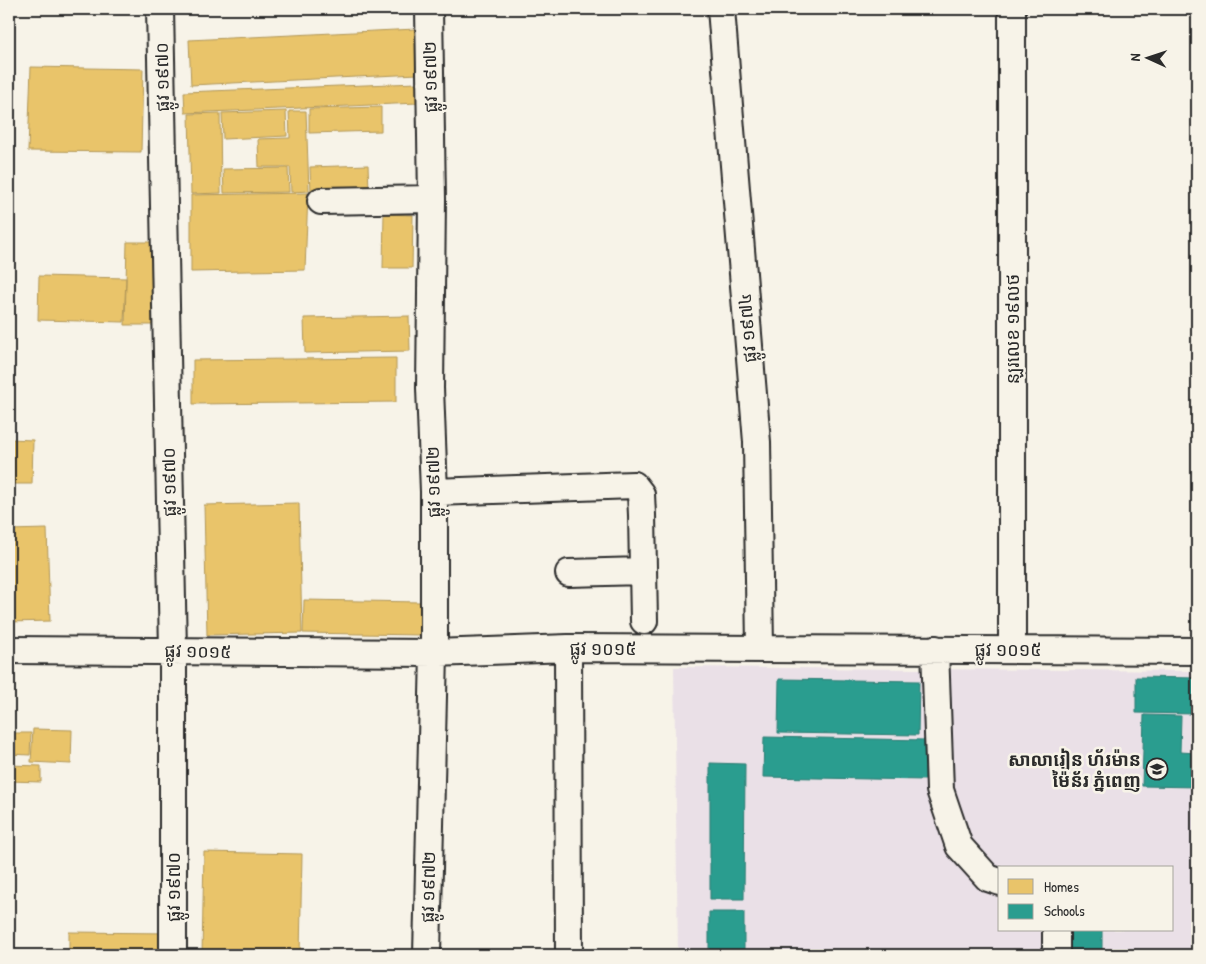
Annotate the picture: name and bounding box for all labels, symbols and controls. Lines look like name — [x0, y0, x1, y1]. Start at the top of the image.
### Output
north arrow — [1124, 32, 1174, 82]
street label: ផ្លូវ ១៩៧២ — [417, 41, 447, 113]
street label: ផ្លូវ ១៩៧០ — [149, 42, 179, 112]
text: N — [1125, 53, 1144, 62]
street label: ន្ឡរលេខ ១៩លថ — [1000, 274, 1025, 384]
street label: ផ្លូវ ១៩៧៤ — [732, 292, 767, 364]
street label: ផ្លូវ ១៩៧២ — [420, 446, 450, 518]
street label: ផ្លូវ ១៩៧០ — [156, 447, 186, 517]
street label: ផ្លូវ ១០១៥ — [569, 636, 637, 665]
street label: ផ្លូវ ១០១៥ — [974, 637, 1042, 666]
street label: ផ្លូវ ១០១៥ — [164, 638, 232, 668]
place label: សាលារៀន ហ័រម៉ាន ម៉ៃន័រ ភ្នំពេញ — [1008, 747, 1141, 793]
school or university icon: សាលារៀន ហ័រម៉ាន ម៉ៃន័រ ភ្នំពេញ — [1145, 757, 1169, 781]
street label: ផ្លូវ ១៩៧២ — [415, 851, 445, 923]
street label: ផ្លូវ ១៩៧០ — [161, 852, 190, 922]
legend — [998, 866, 1174, 932]
text: Homes — [1044, 876, 1079, 897]
text: Schools — [1044, 900, 1085, 921]

